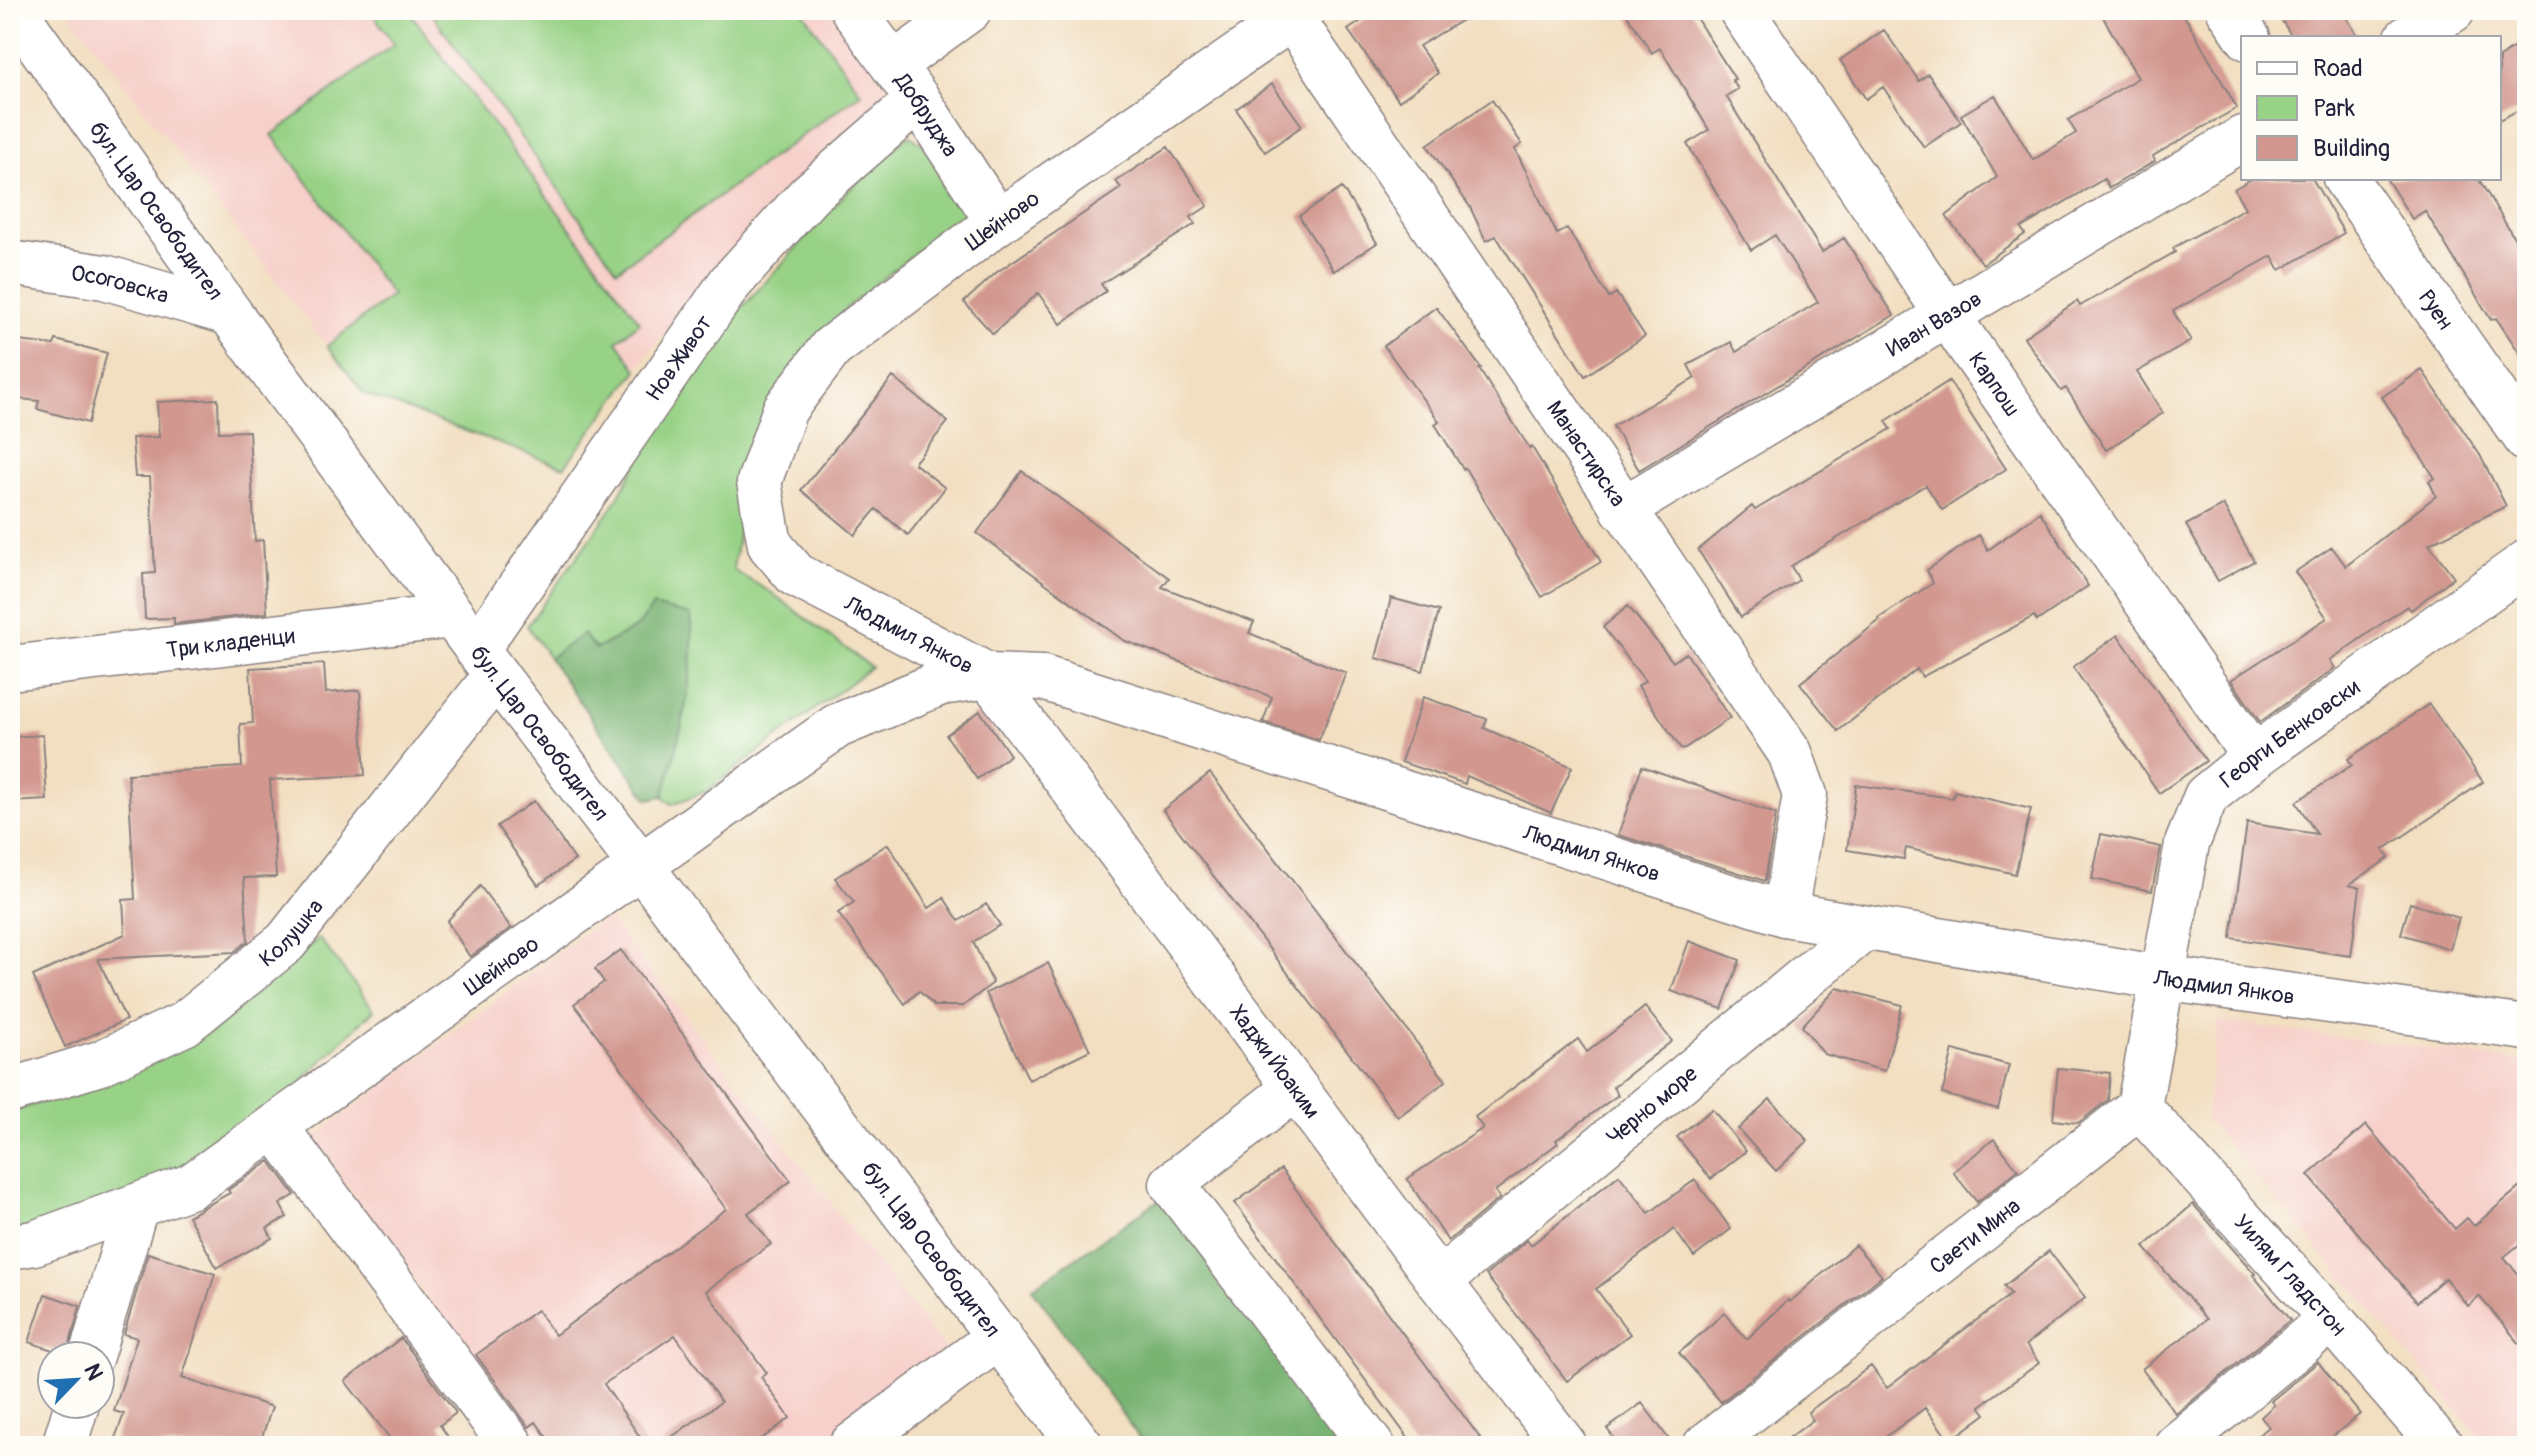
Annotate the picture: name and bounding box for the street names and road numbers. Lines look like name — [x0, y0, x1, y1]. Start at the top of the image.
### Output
street label: Добруджа — [887, 67, 964, 162]
street label: бул. Цар Освободител — [83, 116, 229, 306]
street label: Шейново — [960, 184, 1045, 257]
street label: Осоговска — [69, 259, 172, 310]
street label: Иван Вазов — [1881, 285, 1987, 363]
street label: Руен — [2412, 285, 2459, 335]
street label: Нов Живот — [640, 310, 719, 407]
street label: Карпош — [1962, 347, 2026, 422]
street label: Манастирска — [1540, 395, 1632, 512]
street label: Людмил Янков — [839, 589, 978, 680]
street label: Три кладенци — [165, 622, 296, 665]
street label: бул. Цар Освободител — [464, 640, 615, 827]
street label: Георги Бенковски — [2214, 673, 2365, 795]
street label: Людмил Янков — [1519, 818, 1663, 888]
street label: Колушка — [254, 893, 330, 973]
street label: Шейново — [459, 930, 544, 1002]
street label: Людмил Янков — [2151, 964, 2296, 1011]
street label: Хаджи Йоаким — [1223, 999, 1326, 1124]
street label: Черно море — [1601, 1060, 1703, 1151]
street label: бул. Цар Освободител — [855, 1156, 1006, 1343]
street label: Свети Мина — [1924, 1192, 2026, 1280]
street label: Уилям Гладстон — [2228, 1209, 2352, 1342]

